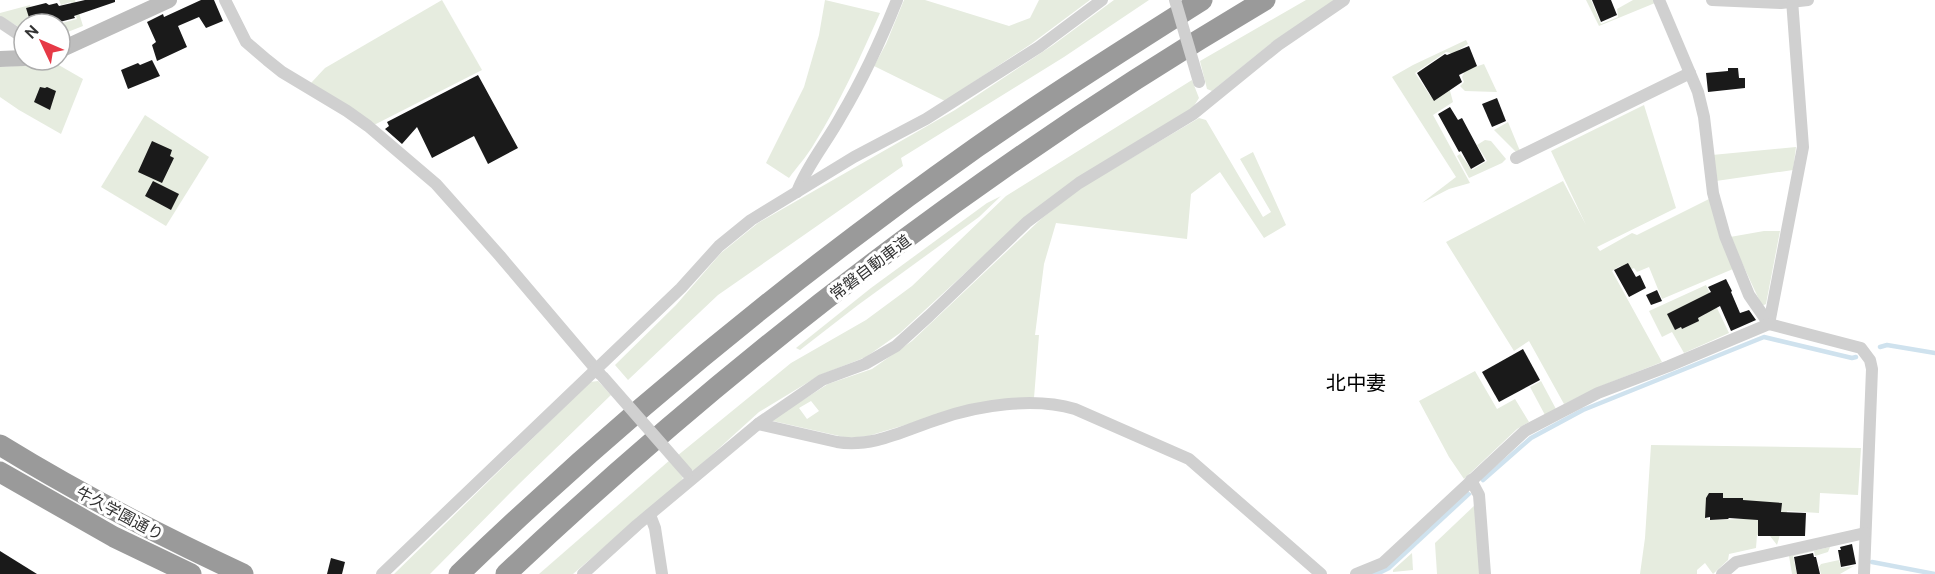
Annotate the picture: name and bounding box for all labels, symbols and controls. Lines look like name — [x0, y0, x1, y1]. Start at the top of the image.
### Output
north arrow — [12, 12, 72, 72]
text: N — [21, 21, 42, 42]
street label: 常磐自動車道 — [826, 231, 914, 303]
district label: 北中妻 — [1326, 371, 1386, 394]
street label: 牛久学園通り — [73, 483, 167, 543]

